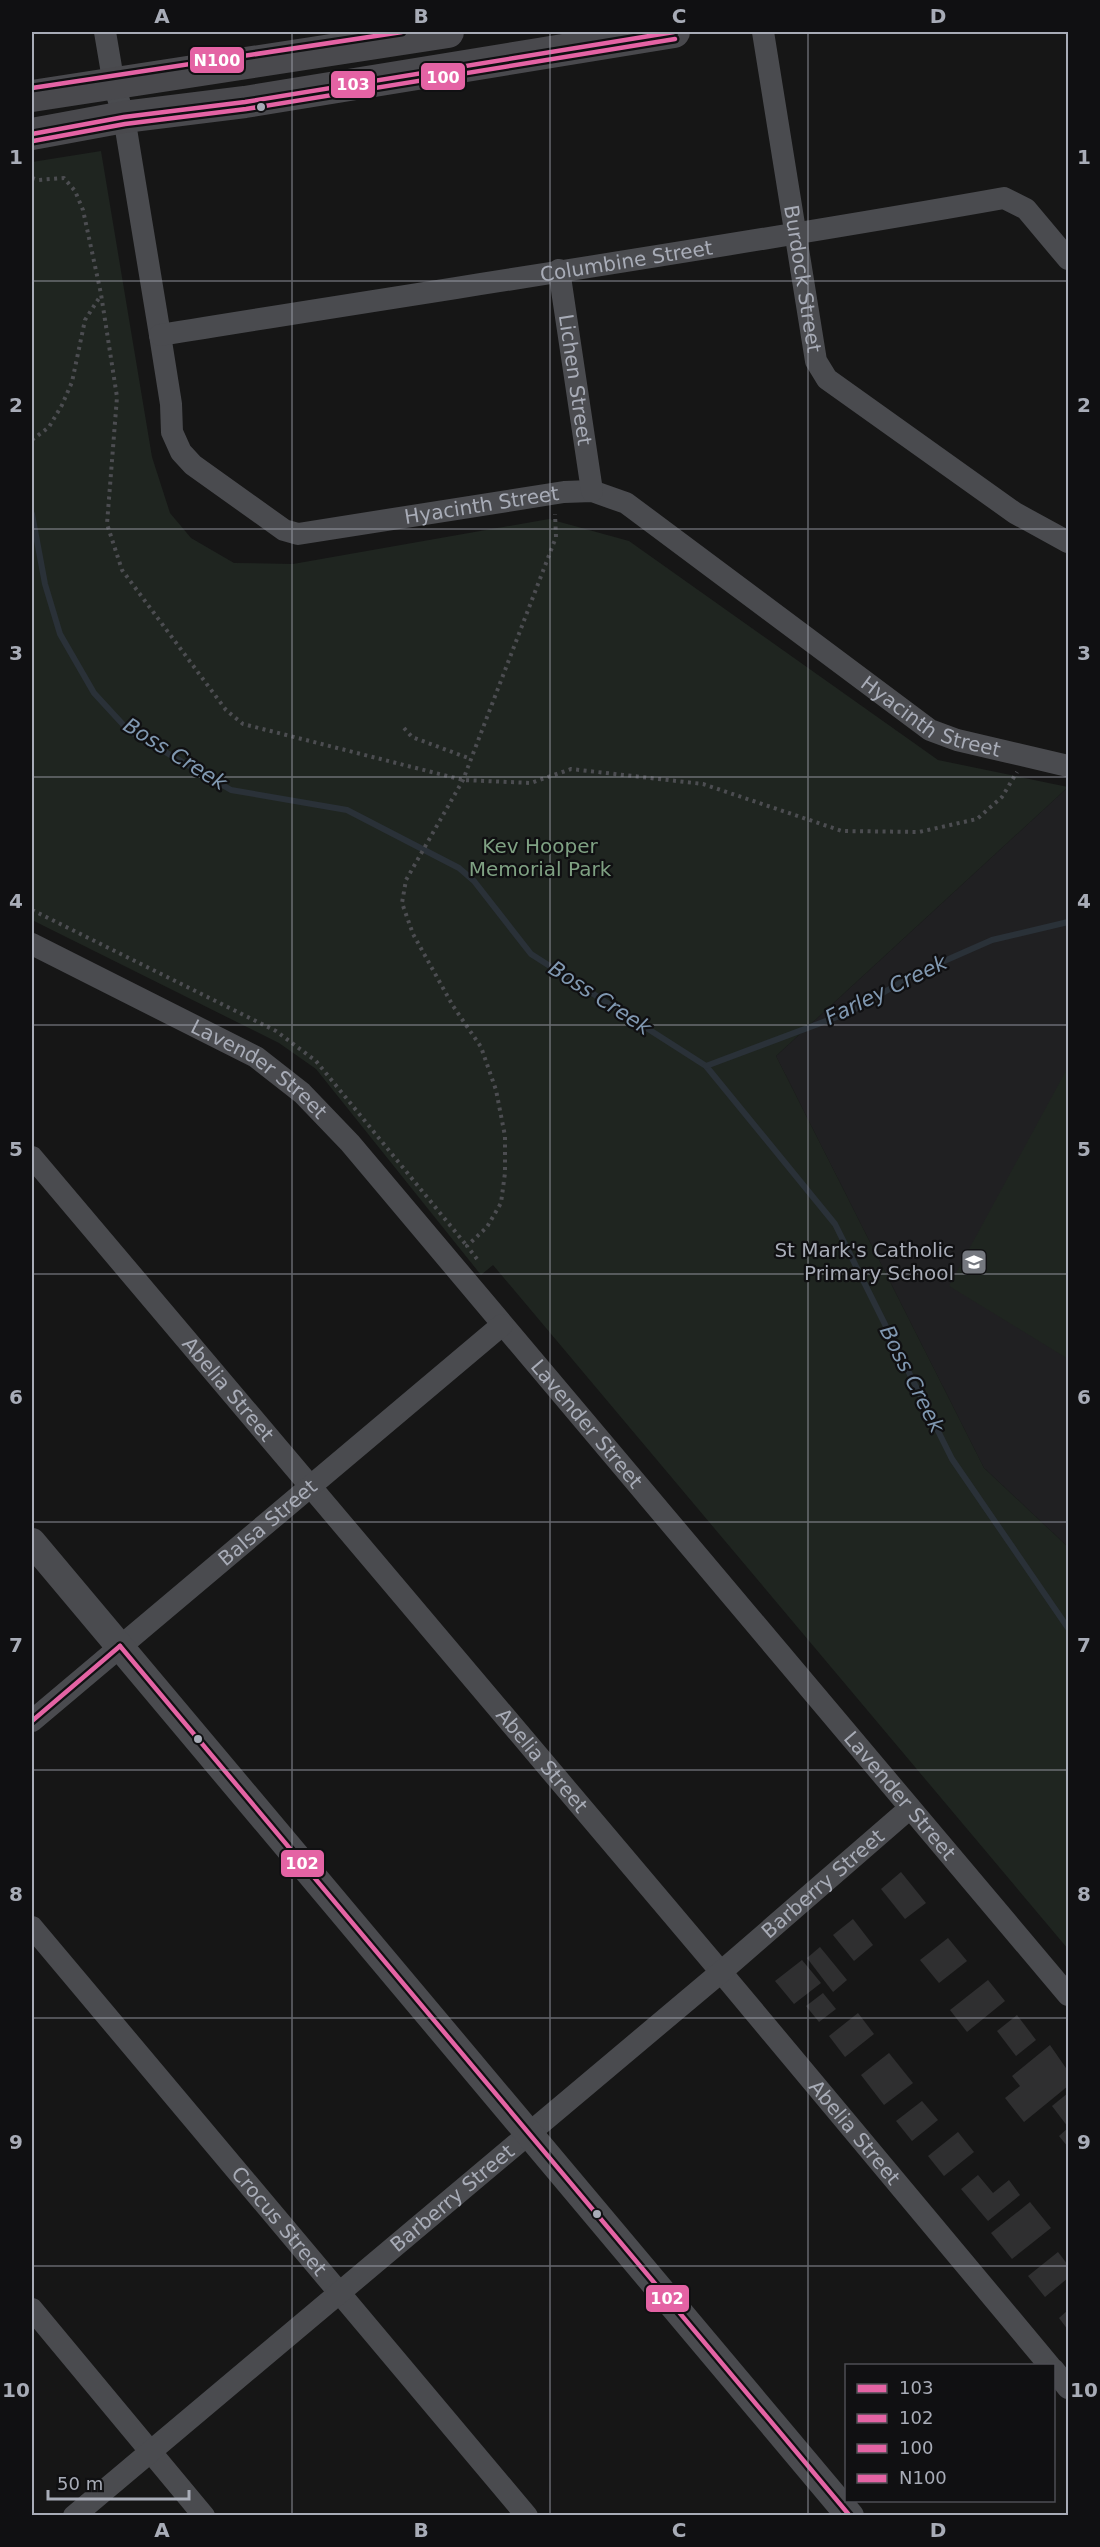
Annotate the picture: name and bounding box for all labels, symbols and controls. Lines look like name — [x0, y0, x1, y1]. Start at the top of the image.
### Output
text: A — [154, 4, 170, 28]
text: B — [413, 4, 429, 28]
text: C — [672, 4, 686, 28]
text: D — [930, 4, 946, 28]
line badge: N100 — [189, 46, 245, 74]
text: N100 — [194, 51, 240, 70]
line badge: 100 — [420, 62, 466, 91]
text: 100 — [426, 68, 460, 87]
line badge: 103 — [330, 70, 376, 99]
text: 103 — [336, 75, 370, 94]
unlabelled marker — [255, 101, 267, 113]
text: 1 — [9, 145, 23, 169]
text: 1 — [1077, 145, 1091, 169]
street label: Burdock Street — [779, 203, 826, 354]
street label: Columbine Street — [538, 235, 714, 287]
street label: Lichen Street — [554, 312, 597, 447]
text: 2 — [9, 393, 23, 417]
text: 2 — [1077, 393, 1091, 417]
street label: Hyacinth Street — [403, 481, 561, 529]
text: 3 — [9, 641, 23, 665]
text: 3 — [1077, 641, 1091, 665]
street label: Hyacinth Street — [856, 671, 1003, 762]
water label: Boss Creek — [119, 713, 232, 796]
park label: Kev Hooper Memorial Park — [469, 834, 612, 881]
text: 4 — [9, 889, 23, 913]
text: 4 — [1077, 889, 1091, 913]
water label: Farley Creek — [821, 950, 952, 1030]
water label: Boss Creek — [544, 956, 656, 1040]
street label: Lavender Street — [187, 1014, 332, 1124]
text: 5 — [9, 1137, 23, 1161]
text: 5 — [1077, 1137, 1091, 1161]
place label: St Mark's Catholic Primary School — [774, 1238, 954, 1285]
school or university icon: St Mark's Catholic Primary School — [959, 1247, 989, 1277]
water label: Boss Creek — [875, 1321, 950, 1437]
street label: Abelia Street — [177, 1332, 279, 1446]
street label: Lavender Street — [526, 1355, 648, 1493]
text: 6 — [9, 1385, 23, 1409]
text: 6 — [1077, 1385, 1091, 1409]
street label: Balsa Street — [213, 1474, 322, 1571]
text: 7 — [9, 1633, 23, 1657]
text: 7 — [1077, 1633, 1091, 1657]
street label: Abelia Street — [491, 1703, 593, 1818]
street label: Lavender Street — [839, 1726, 961, 1865]
unlabelled marker — [192, 1733, 204, 1745]
street label: Barberry Street — [757, 1824, 889, 1943]
line badge: 102 — [280, 1849, 325, 1878]
text: 102 — [285, 1854, 319, 1873]
text: 8 — [9, 1882, 23, 1906]
text: 8 — [1077, 1882, 1091, 1906]
street label: Abelia Street — [804, 2075, 906, 2190]
text: 9 — [9, 2130, 23, 2154]
text: 9 — [1077, 2130, 1091, 2154]
street label: Barberry Street — [385, 2139, 519, 2257]
street label: Crocus Street — [226, 2161, 332, 2281]
unlabelled marker — [591, 2208, 603, 2220]
line badge: 102 — [645, 2284, 690, 2313]
text: 102 — [650, 2289, 684, 2308]
legend — [845, 2364, 1055, 2502]
text: 103 — [899, 2377, 933, 2398]
text: 10 — [2, 2378, 30, 2402]
text: 10 — [1070, 2378, 1098, 2402]
text: 102 — [899, 2407, 933, 2428]
text: 100 — [899, 2437, 933, 2458]
scale bar — [48, 2463, 189, 2501]
text: N100 — [899, 2467, 947, 2488]
text: 50 m — [57, 2473, 103, 2494]
text: A — [154, 2518, 170, 2542]
text: B — [413, 2518, 429, 2542]
text: C — [672, 2518, 686, 2542]
text: D — [930, 2518, 946, 2542]

